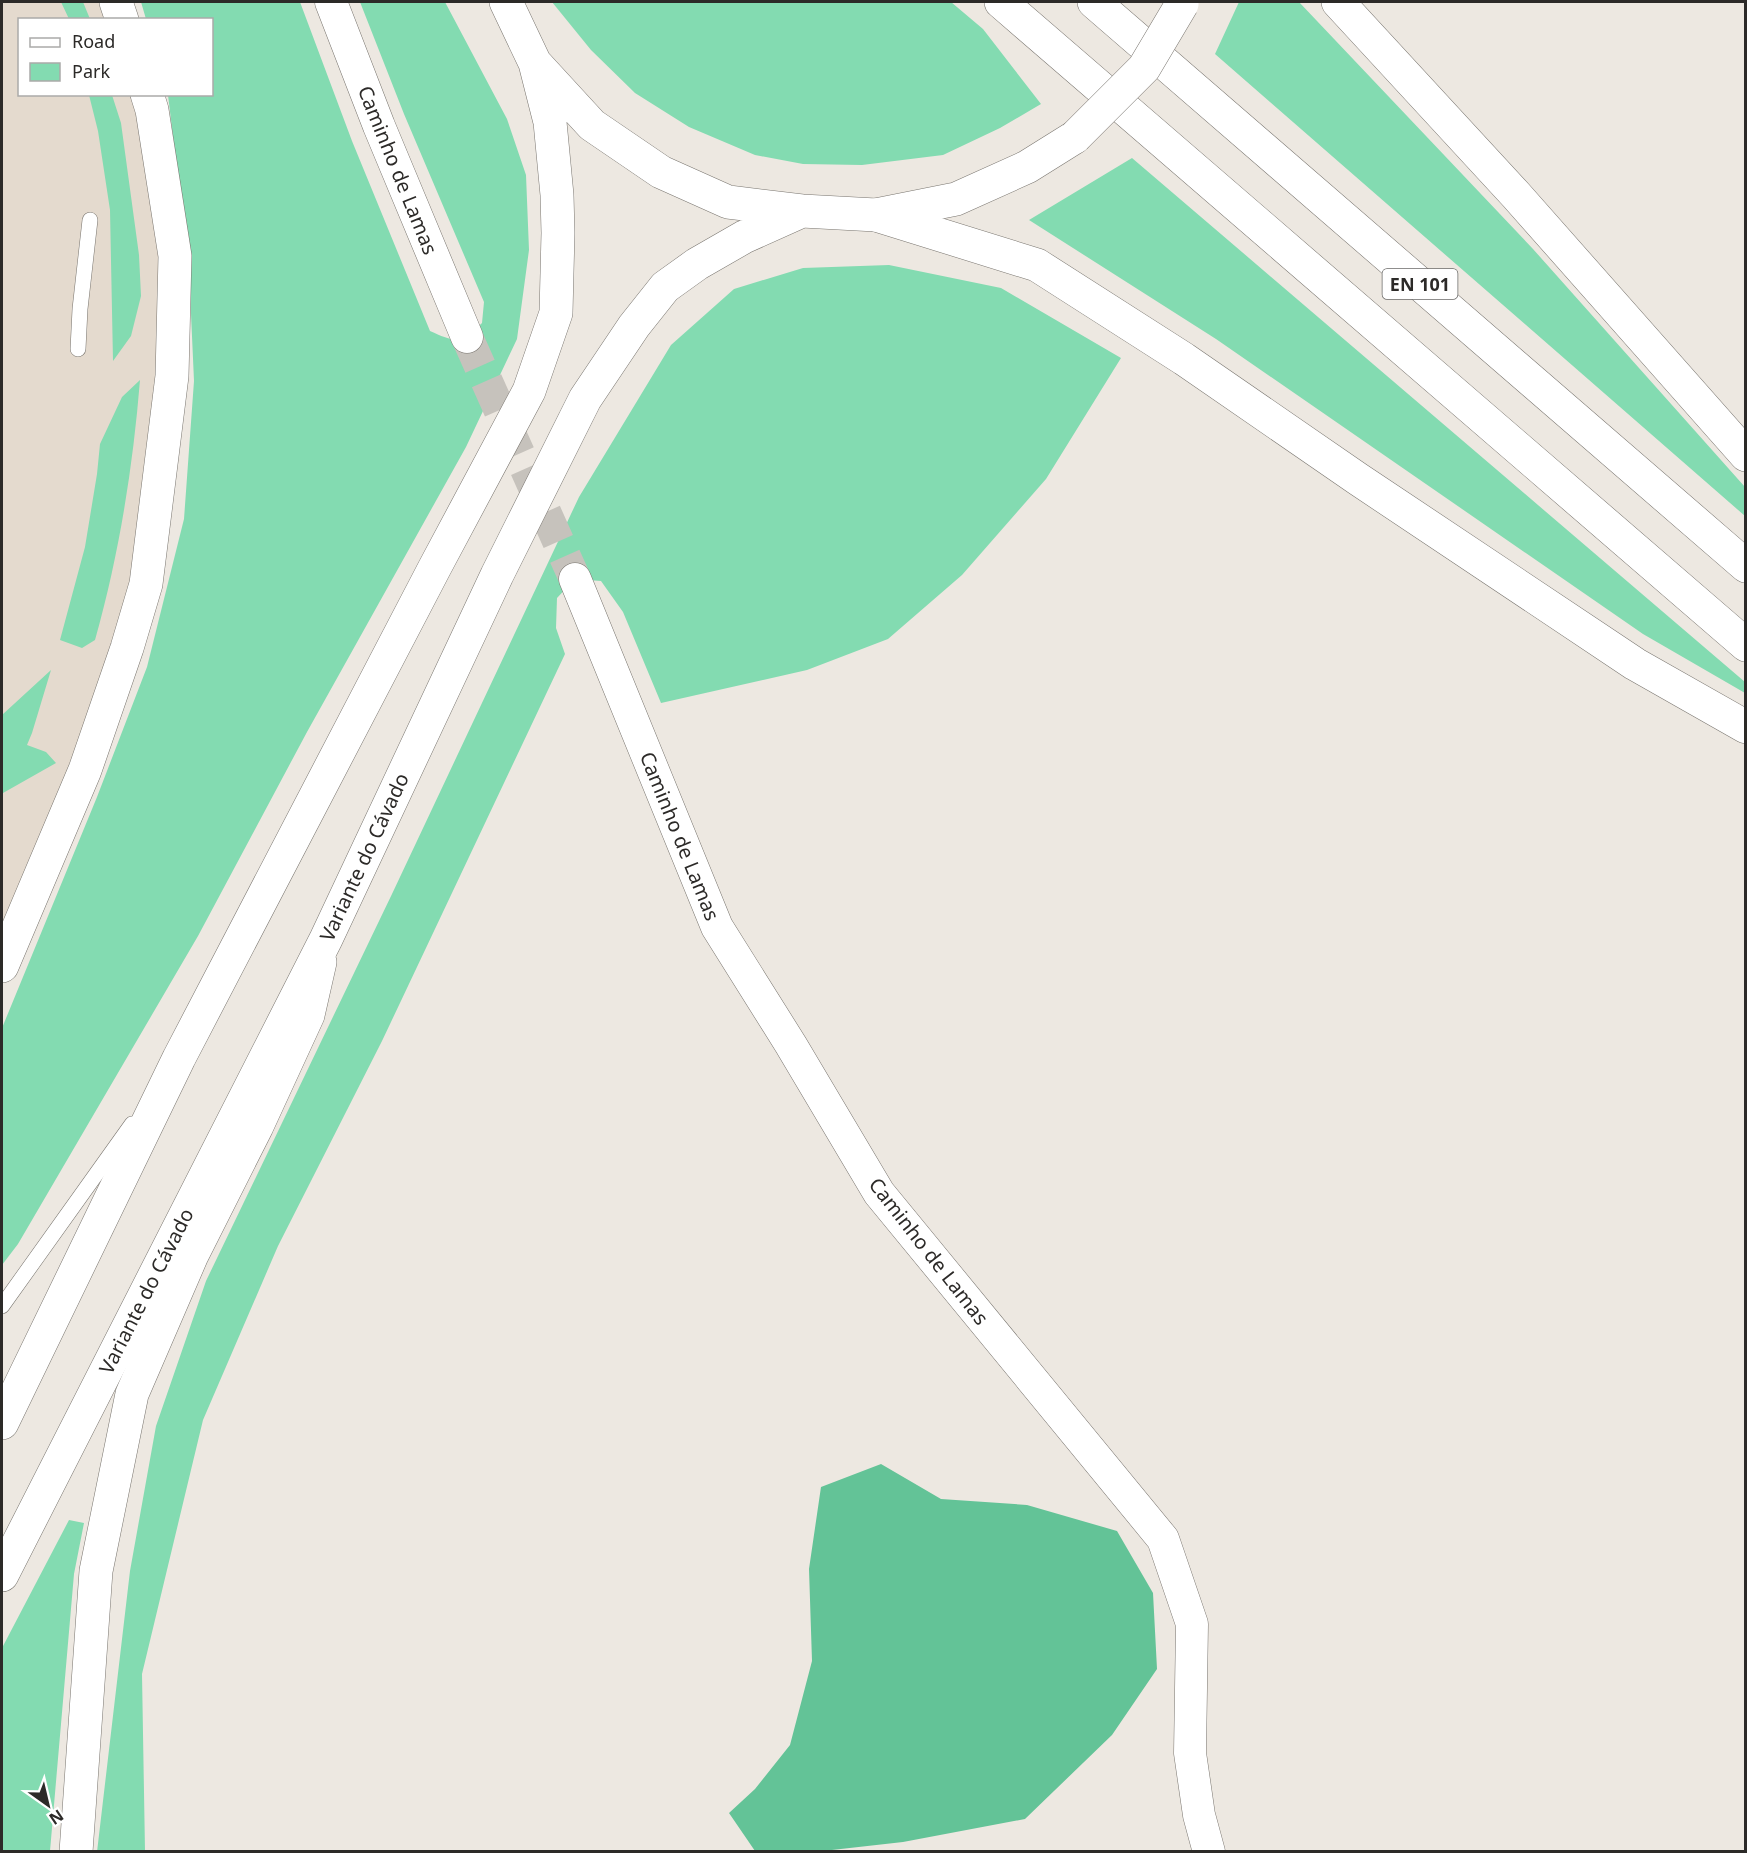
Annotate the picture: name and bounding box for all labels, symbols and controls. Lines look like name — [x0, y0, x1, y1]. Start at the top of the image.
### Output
legend — [18, 18, 213, 96]
text: Road — [72, 29, 115, 53]
text: Park — [72, 59, 110, 83]
street label: Caminho de Lamas — [352, 82, 444, 258]
road number: EN 101 — [1382, 269, 1458, 299]
street label: Caminho de Lamas — [634, 748, 726, 924]
street label: Variante do Cávado — [313, 768, 415, 946]
street label: Caminho de Lamas — [863, 1172, 995, 1330]
street label: Variante do Cávado — [92, 1203, 200, 1379]
north arrow — [18, 1775, 78, 1835]
text: N — [45, 1805, 68, 1830]

